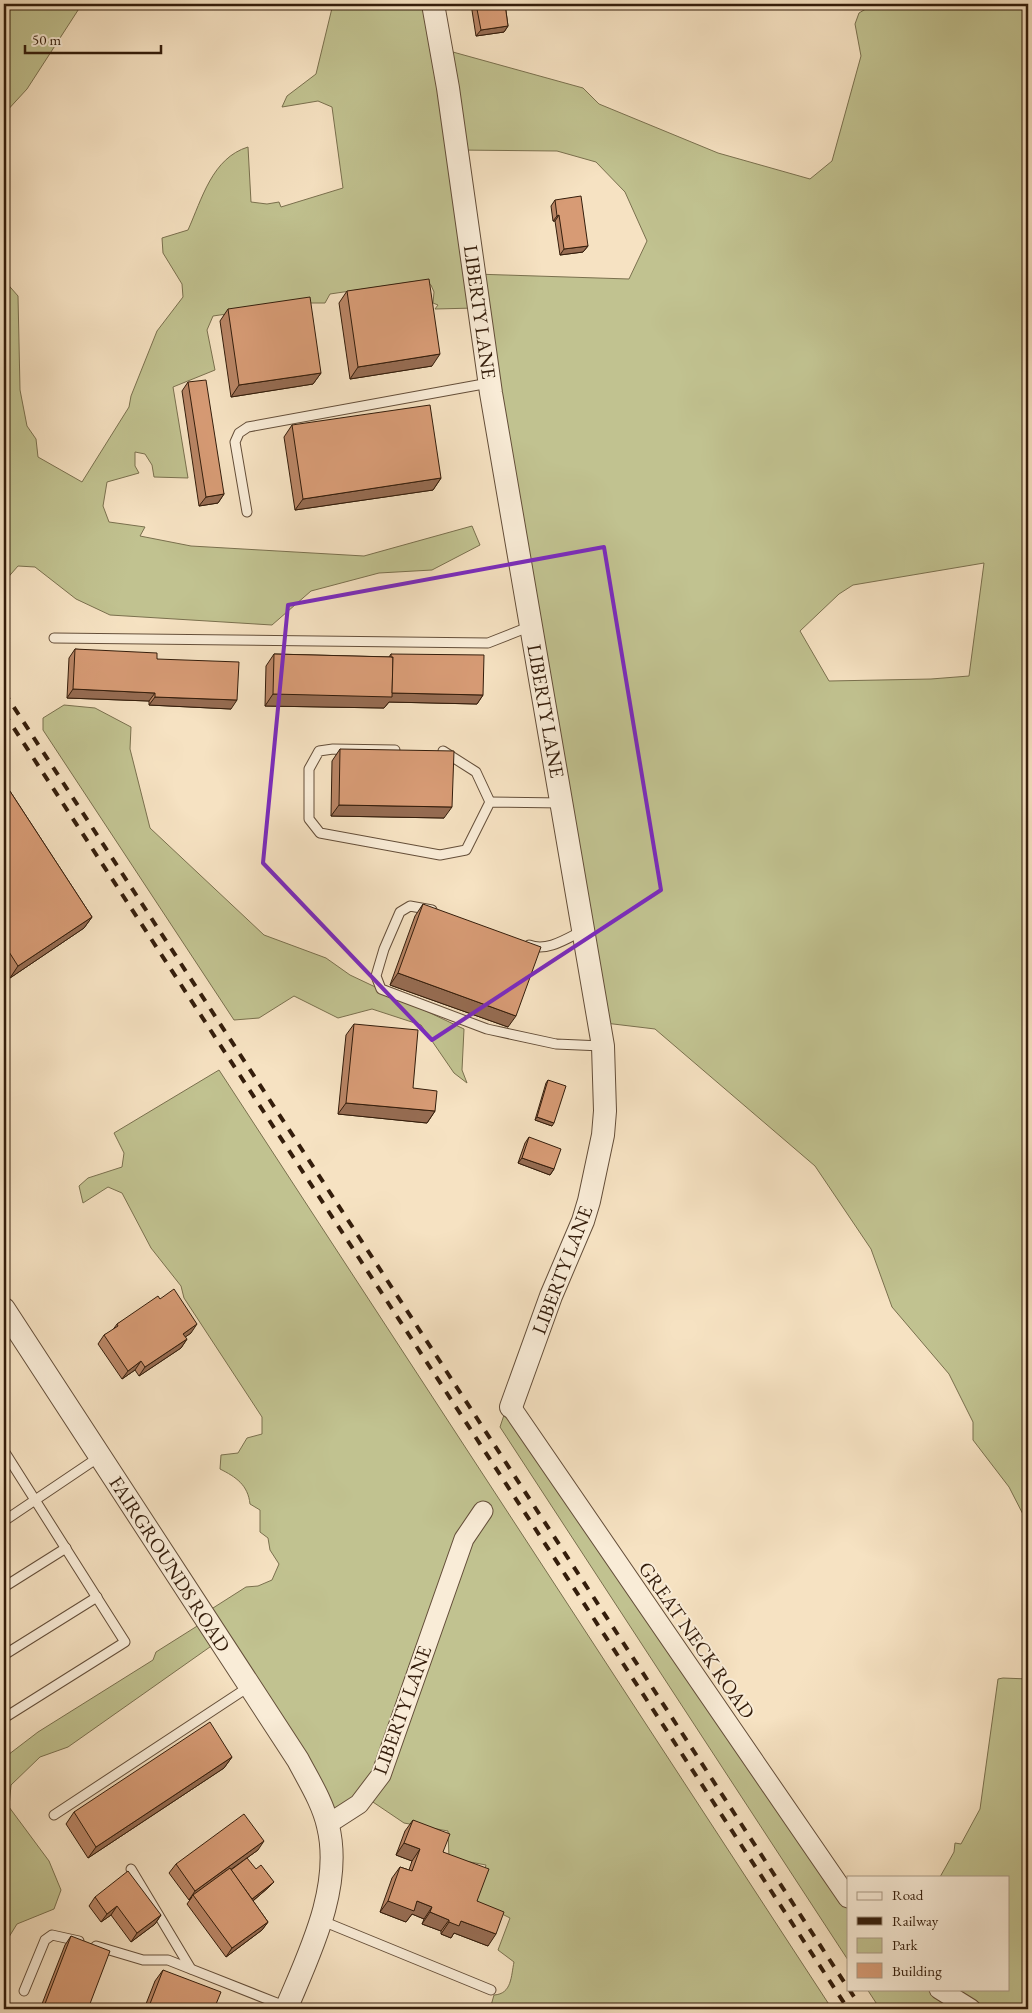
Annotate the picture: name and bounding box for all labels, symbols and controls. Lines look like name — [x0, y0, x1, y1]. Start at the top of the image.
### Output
scale bar — [25, 22, 161, 54]
text: 50 m — [32, 30, 61, 49]
street label: LIBERTY LANE — [458, 243, 502, 381]
street label: LIBERTY LANE — [521, 642, 571, 780]
street label: LIBERTY LANE — [526, 1202, 598, 1338]
street label: FAIRGROUNDS ROAD — [103, 1471, 237, 1657]
street label: GREAT NECK ROAD — [633, 1556, 761, 1724]
street label: LIBERTY LANE — [367, 1642, 437, 1778]
legend — [847, 1876, 1010, 1990]
text: Road — [892, 1885, 924, 1904]
text: Railway — [892, 1911, 939, 1930]
text: Park — [892, 1935, 919, 1954]
text: Building — [892, 1961, 942, 1980]

